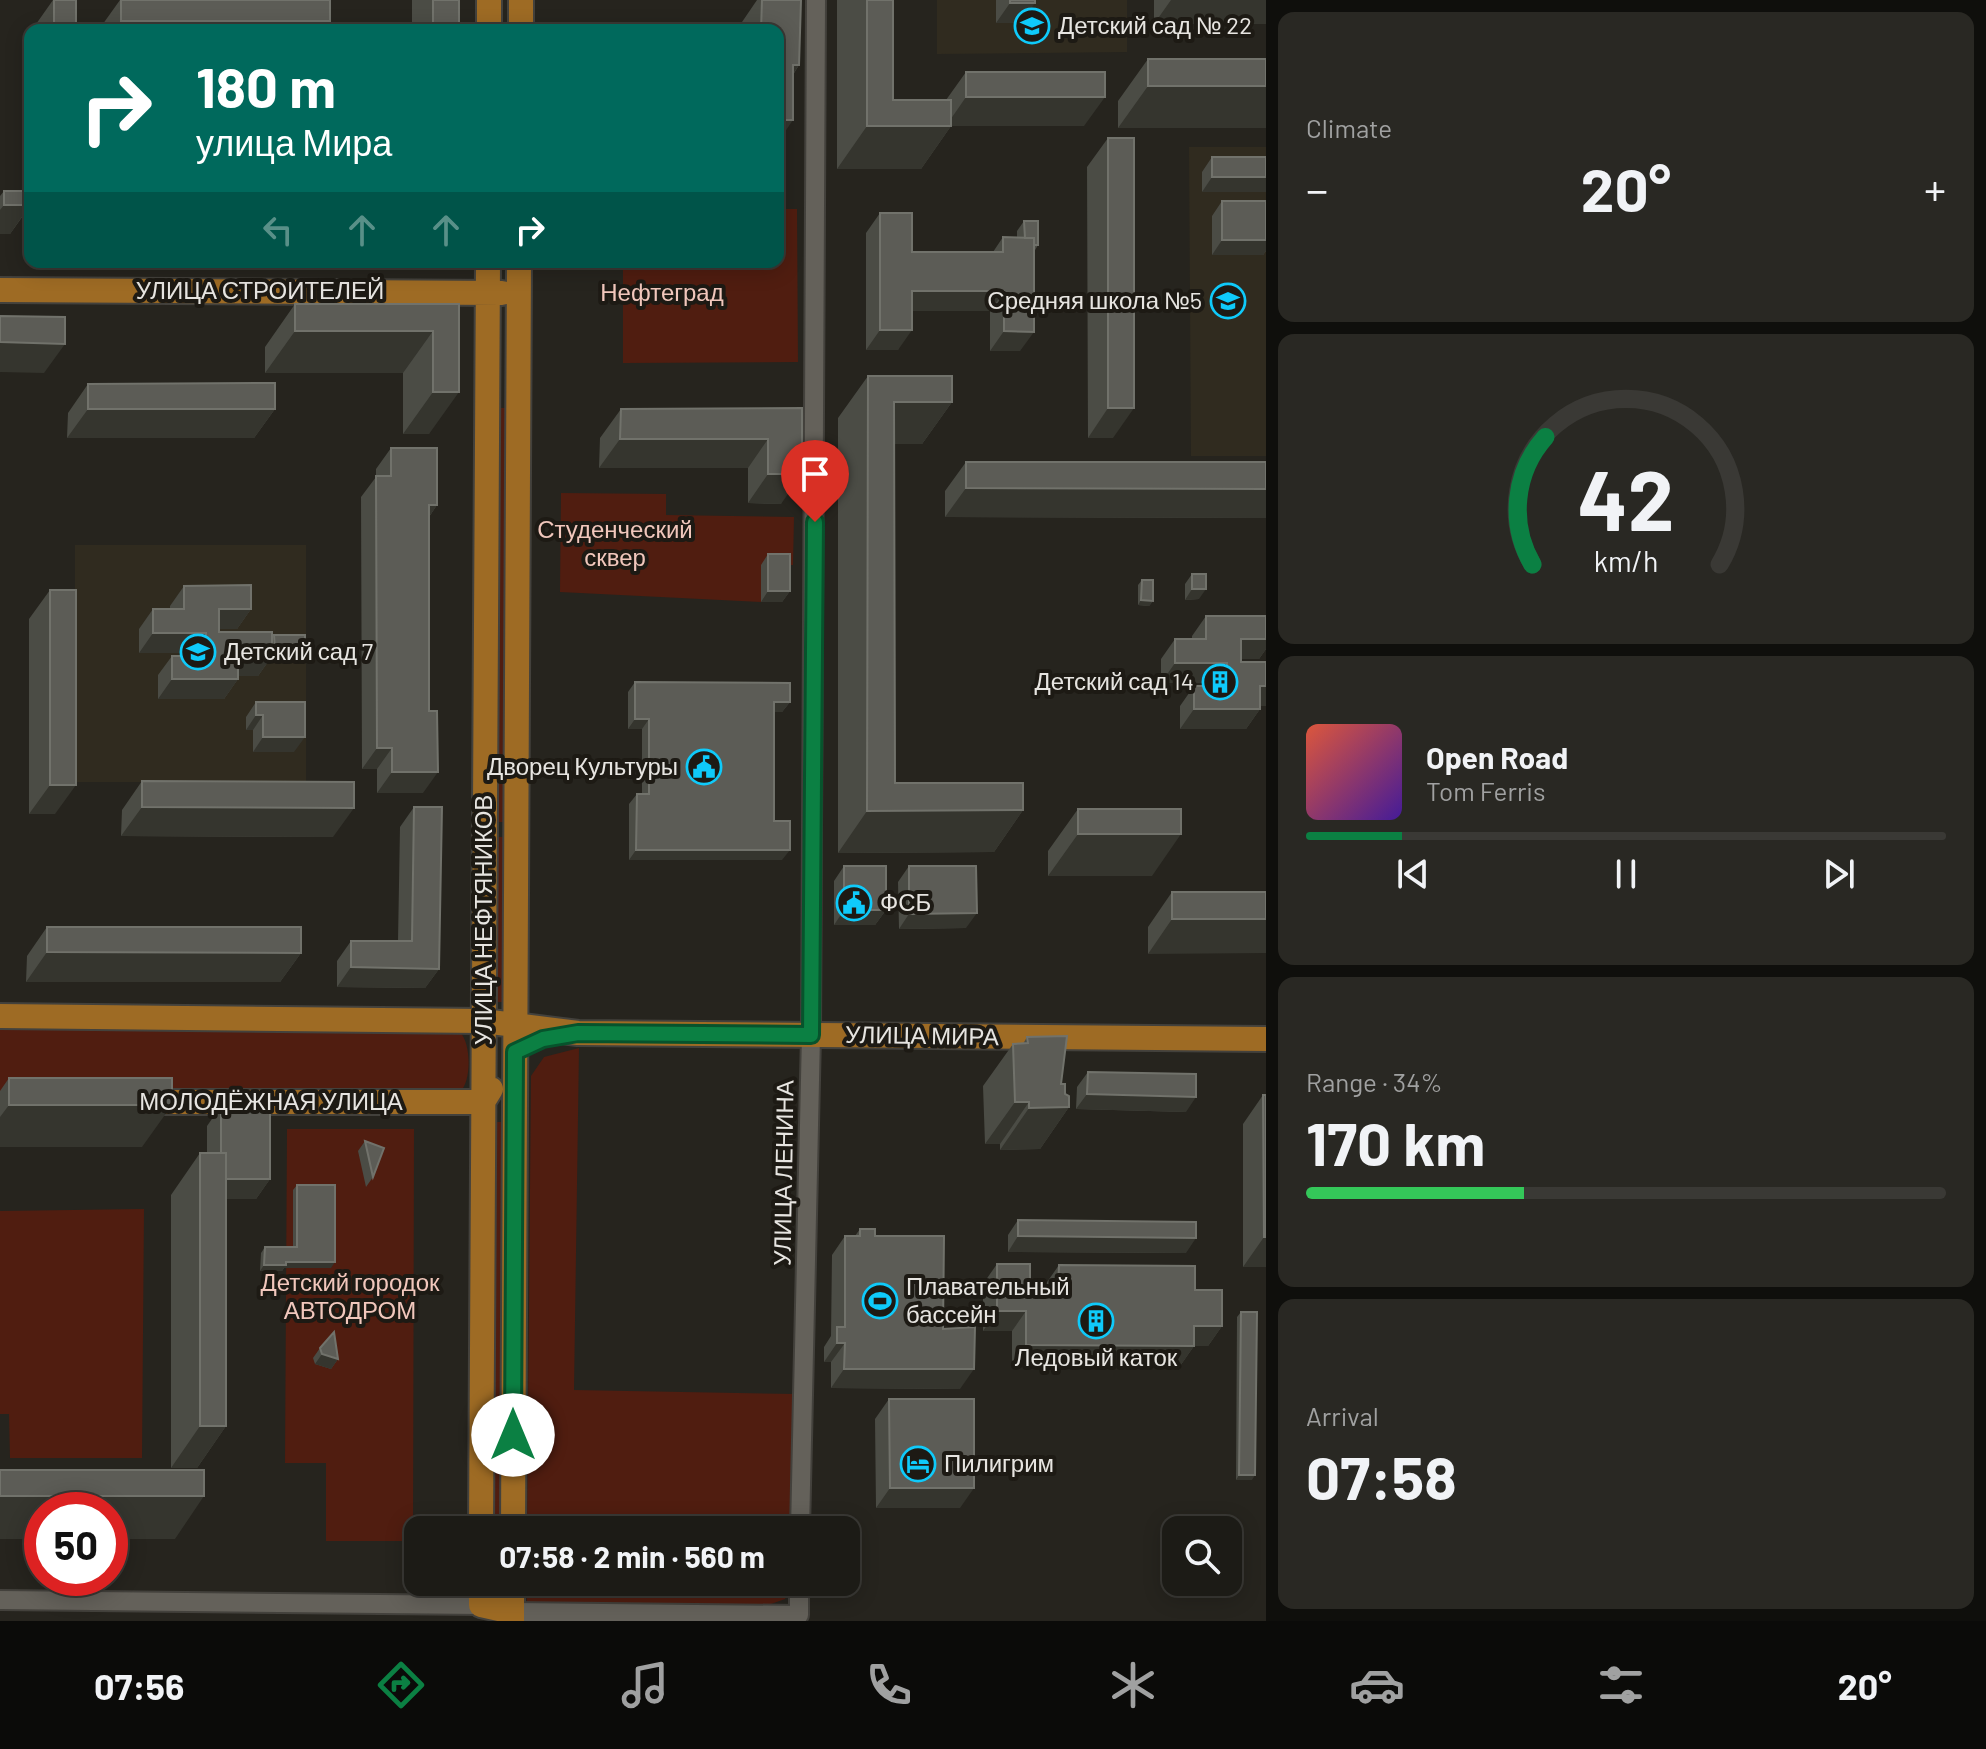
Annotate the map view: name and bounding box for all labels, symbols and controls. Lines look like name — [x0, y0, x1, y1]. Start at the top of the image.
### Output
school or university icon: Детский сад № 22 — [1013, 7, 1051, 45]
place label: Детский сад № 22 — [1058, 10, 1252, 39]
text: 180 m — [196, 52, 336, 119]
icon: right — [64, 56, 168, 160]
text: Climate — [1306, 112, 1392, 143]
text: улица Мира — [196, 120, 392, 163]
text: 20° — [1581, 152, 1671, 224]
text: − — [1306, 162, 1328, 215]
text: + — [1924, 162, 1946, 215]
icon: left — [256, 208, 300, 252]
icon: ahead — [340, 208, 384, 252]
icon: ahead — [424, 208, 468, 252]
icon: right — [508, 208, 552, 252]
street label: УЛИЦА СТРОИТЕЛЕЙ — [136, 275, 384, 304]
park label: Нефтеград — [600, 277, 724, 306]
school or university icon: Средняя школа №5 — [1209, 282, 1247, 320]
place label: Средняя школа №5 — [987, 285, 1202, 314]
pin — [781, 440, 849, 522]
text: 42 — [1578, 447, 1674, 547]
icon: arrive — [793, 452, 837, 496]
park label: Студенческий сквер — [537, 514, 693, 571]
text: km/h — [1594, 543, 1658, 578]
school or university icon: Детский сад 7 — [179, 633, 217, 671]
place label: Детский сад 7 — [224, 636, 373, 665]
building icon: Детский сад 14 — [1201, 663, 1239, 701]
place label: Детский сад 14 — [1035, 666, 1194, 695]
text: Open Road — [1426, 739, 1568, 775]
public building icon: Дворец Культуры — [685, 748, 723, 786]
place label: Дворец Культуры — [487, 751, 678, 780]
text: Tom Ferris — [1426, 775, 1546, 806]
street label: УЛИЦА НЕФТЯНИКОВ — [468, 795, 497, 1045]
icon: previous — [1391, 852, 1435, 896]
icon: pause — [1604, 852, 1648, 896]
icon: next — [1817, 852, 1861, 896]
public building icon: ФСБ — [835, 884, 873, 922]
place label: ФСБ — [880, 887, 931, 916]
street label: УЛИЦА МИРА — [845, 1019, 999, 1050]
text: Range · 34% — [1306, 1066, 1443, 1097]
street label: УЛИЦА ЛЕНИНА — [766, 1080, 799, 1266]
street label: МОЛОДЁЖНАЯ УЛИЦА — [139, 1086, 403, 1115]
text: 170 km — [1306, 1106, 1485, 1178]
park label: Детский городок АВТОДРОМ — [260, 1267, 440, 1324]
place label: Плавательный бассейн — [906, 1271, 1070, 1328]
sports icon: Плавательный бассейн — [861, 1282, 899, 1320]
building icon: Ледовый каток — [1077, 1302, 1115, 1340]
place label: Ледовый каток — [1015, 1342, 1178, 1371]
position arrow — [471, 1393, 555, 1477]
text: Arrival — [1306, 1400, 1379, 1431]
text: 07:58 — [1306, 1440, 1457, 1512]
hotel icon: Пилигрим — [899, 1445, 937, 1483]
place label: Пилигрим — [944, 1448, 1054, 1477]
speed limit sign: 50 — [24, 1492, 128, 1596]
map controls — [1162, 1516, 1242, 1596]
button: search — [1162, 1516, 1242, 1596]
text: 07:58 · 2 min · 560 m — [499, 1538, 765, 1574]
icon: directions — [373, 1657, 429, 1713]
icon: music — [617, 1657, 673, 1713]
icon: phone — [861, 1657, 917, 1713]
icon: climate — [1105, 1657, 1161, 1713]
icon: car — [1349, 1657, 1405, 1713]
icon: filters — [1593, 1657, 1649, 1713]
text: 07:56 — [94, 1664, 184, 1707]
text: 20° — [1838, 1664, 1892, 1707]

